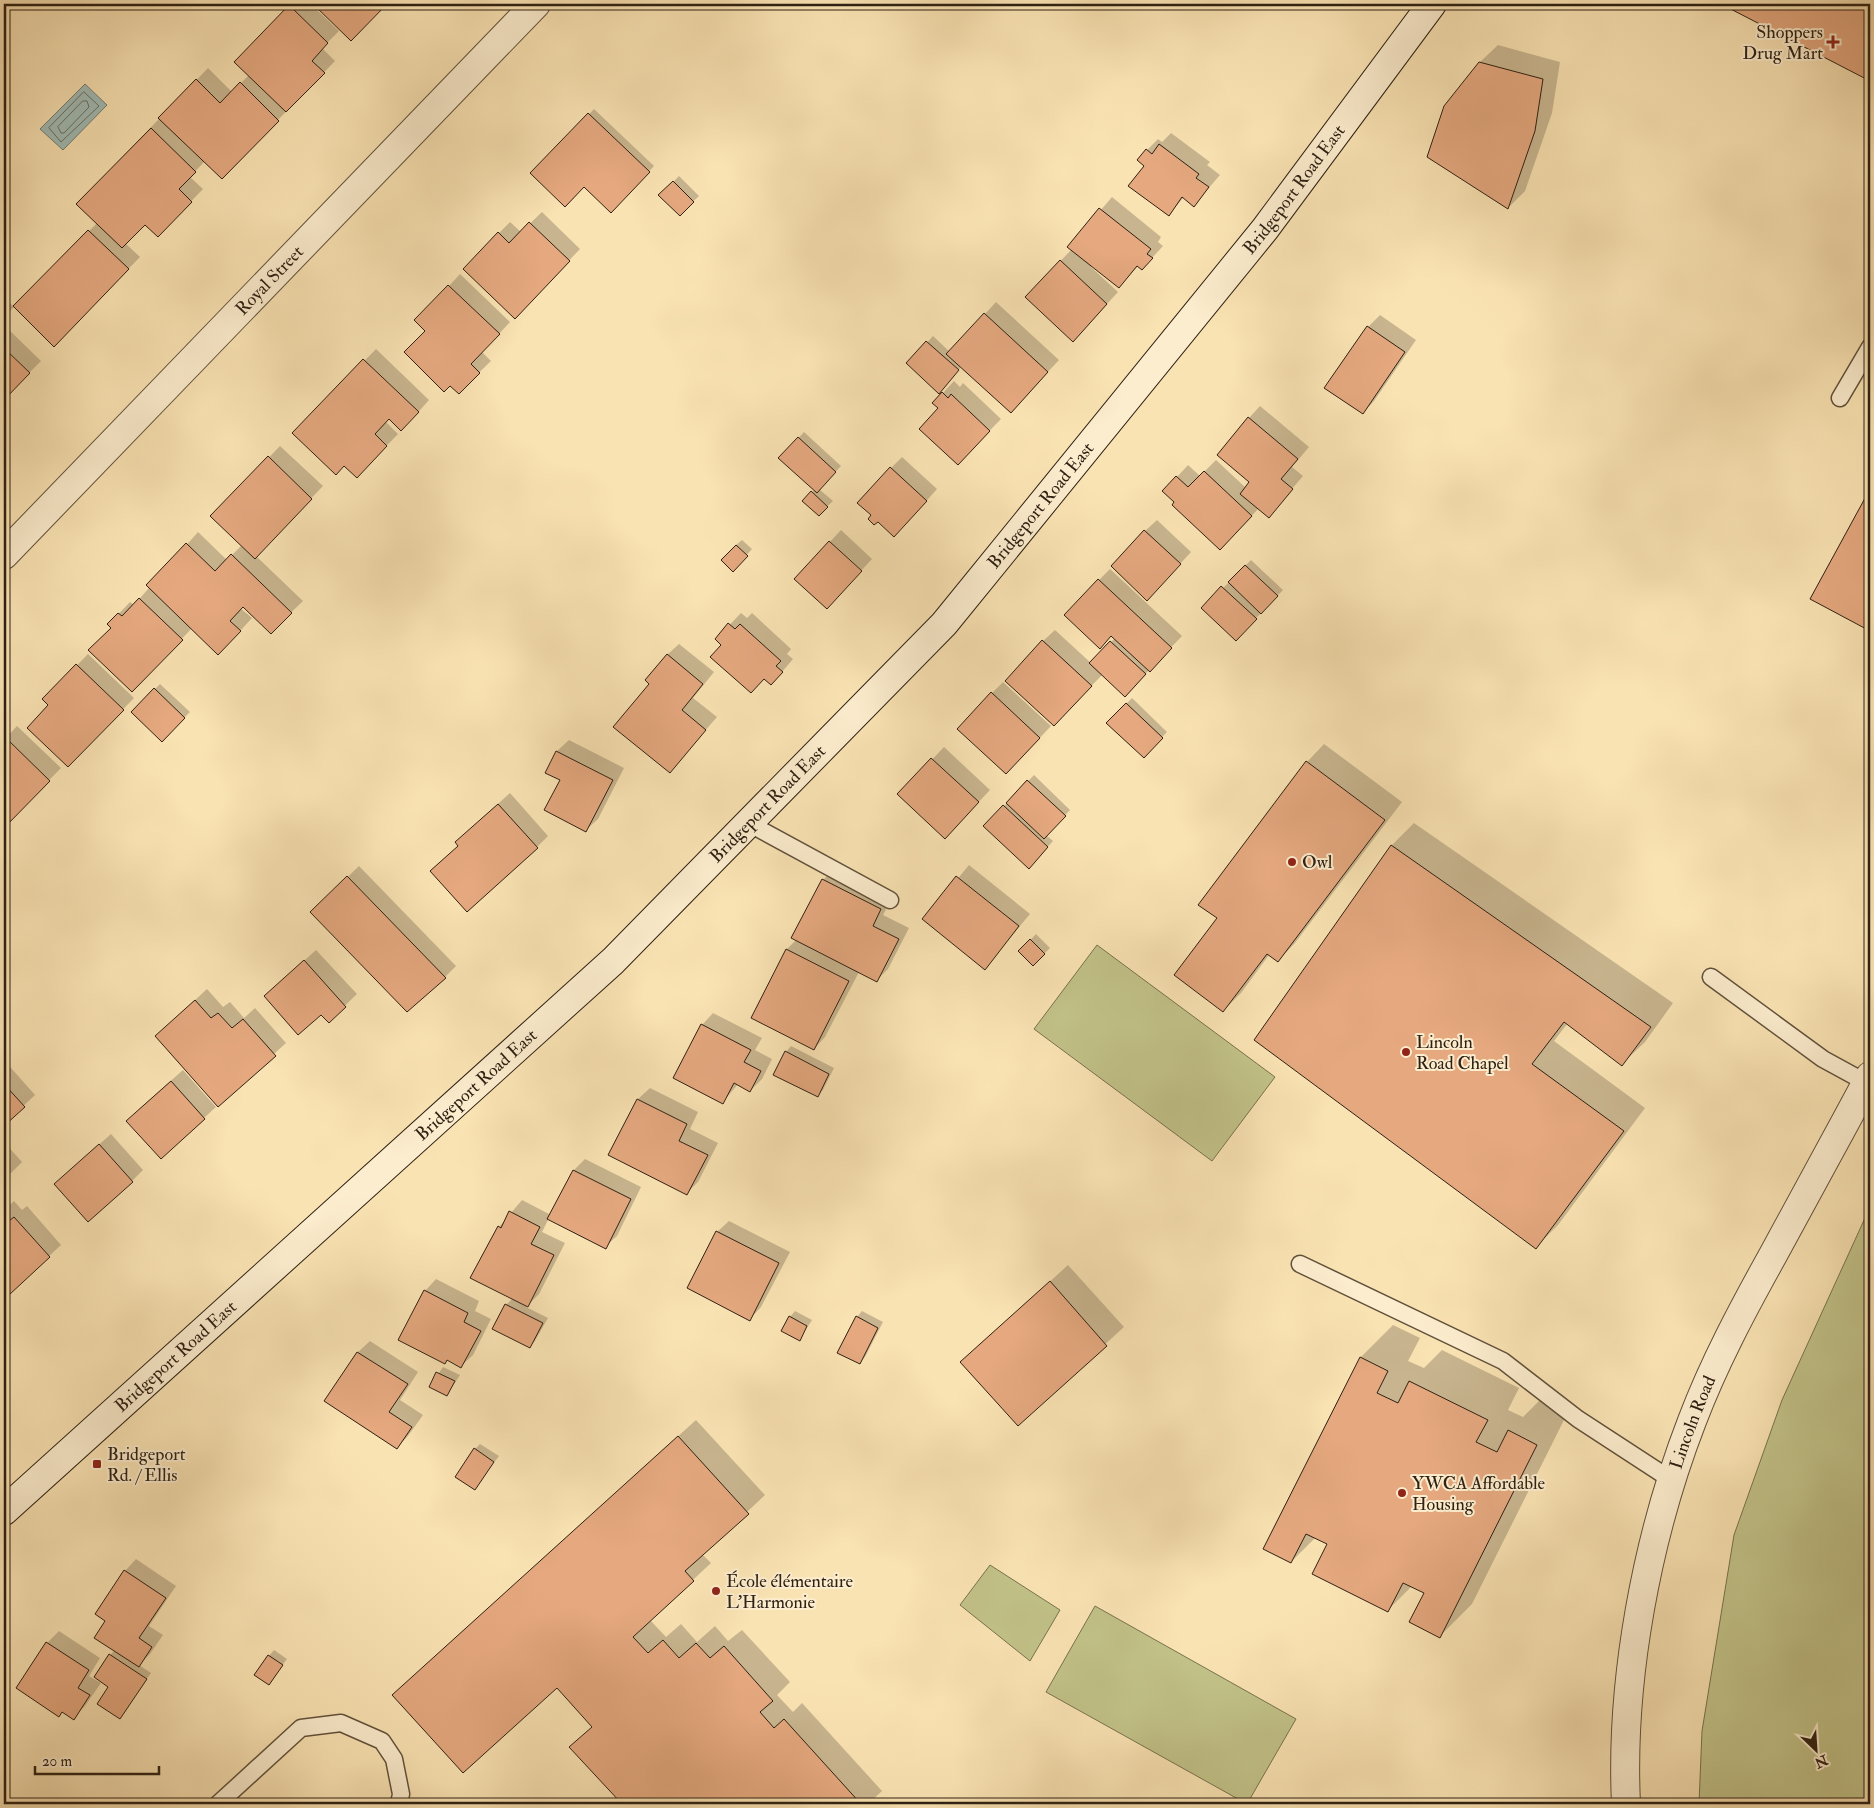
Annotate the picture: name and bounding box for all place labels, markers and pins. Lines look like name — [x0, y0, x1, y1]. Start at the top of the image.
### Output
place label: Shoppers Drug Mart — [1742, 21, 1823, 65]
marker: Shoppers Drug Mart — [1827, 36, 1839, 48]
place label: Owl — [1302, 851, 1333, 874]
marker: Owl — [1286, 856, 1298, 868]
place label: Lincoln Road Chapel — [1416, 1031, 1509, 1075]
marker: Lincoln Road Chapel — [1400, 1046, 1412, 1058]
place label: Bridgeport Rd. / Ellis — [107, 1443, 186, 1487]
marker: Bridgeport Rd. / Ellis — [91, 1458, 103, 1470]
place label: YWCA Affordable Housing — [1412, 1472, 1546, 1516]
marker: YWCA Affordable Housing — [1396, 1487, 1408, 1499]
place label: École élémentaire L'Harmonie — [726, 1570, 853, 1614]
marker: École élémentaire L'Harmonie — [710, 1585, 722, 1597]

